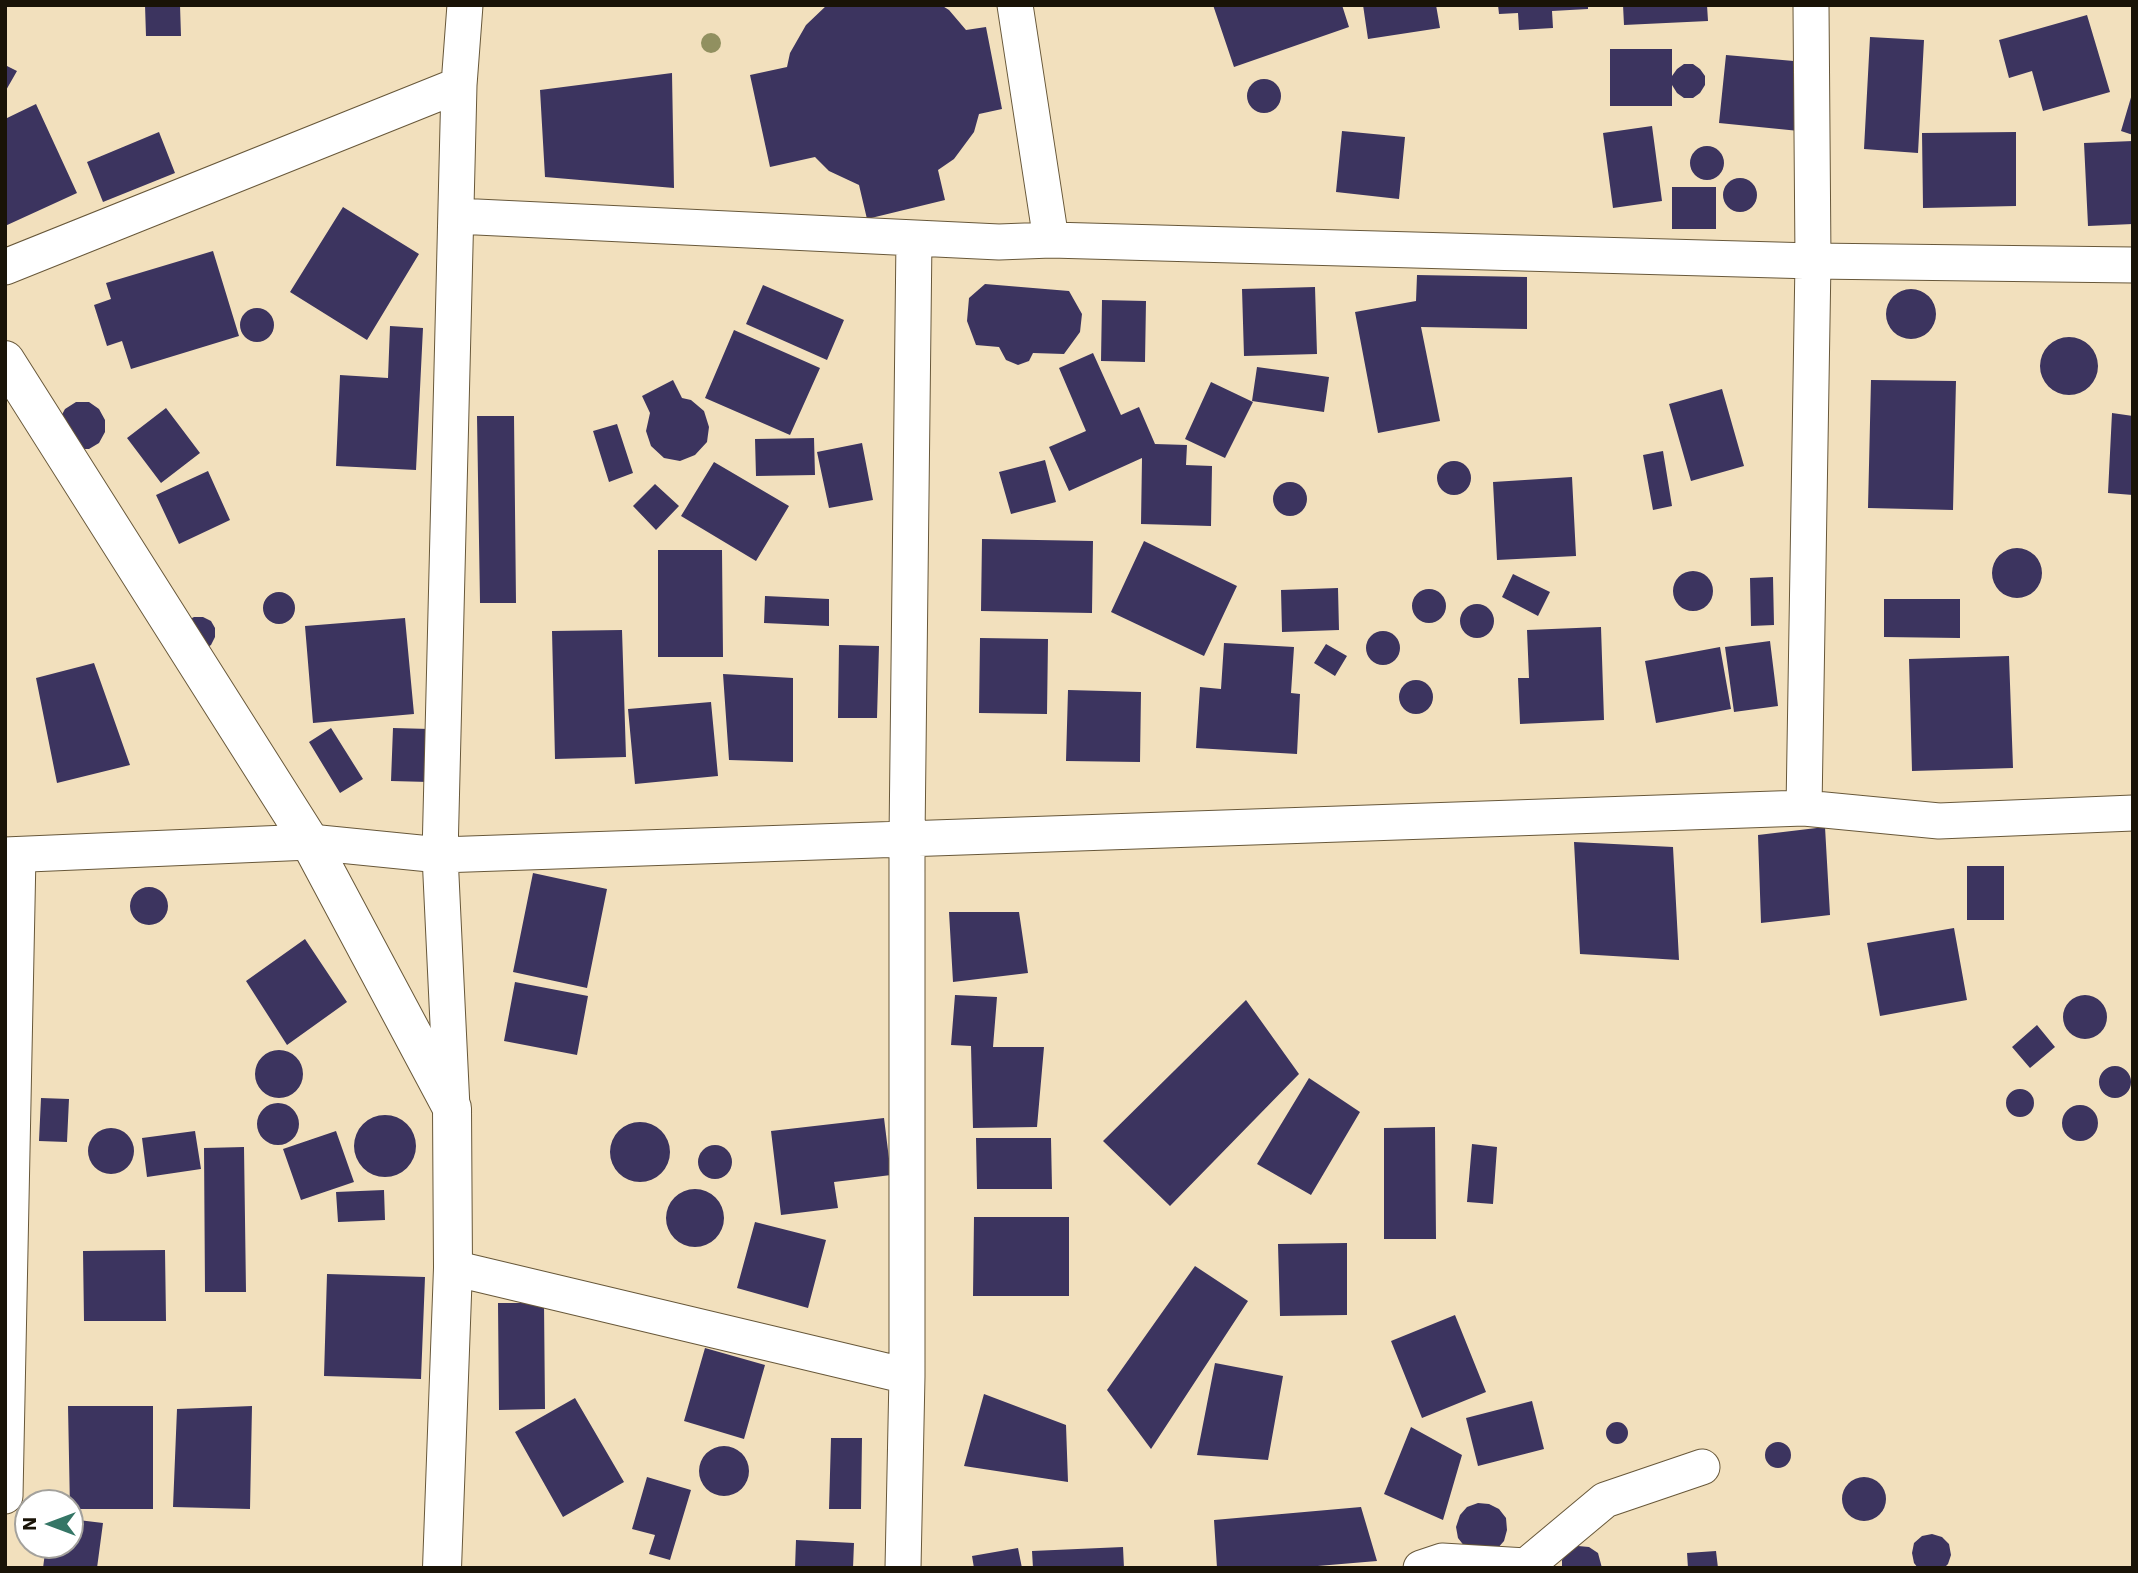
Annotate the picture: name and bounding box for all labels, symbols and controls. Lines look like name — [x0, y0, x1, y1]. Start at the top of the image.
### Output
north arrow — [14, 1489, 84, 1559]
text: N — [18, 1517, 41, 1531]

